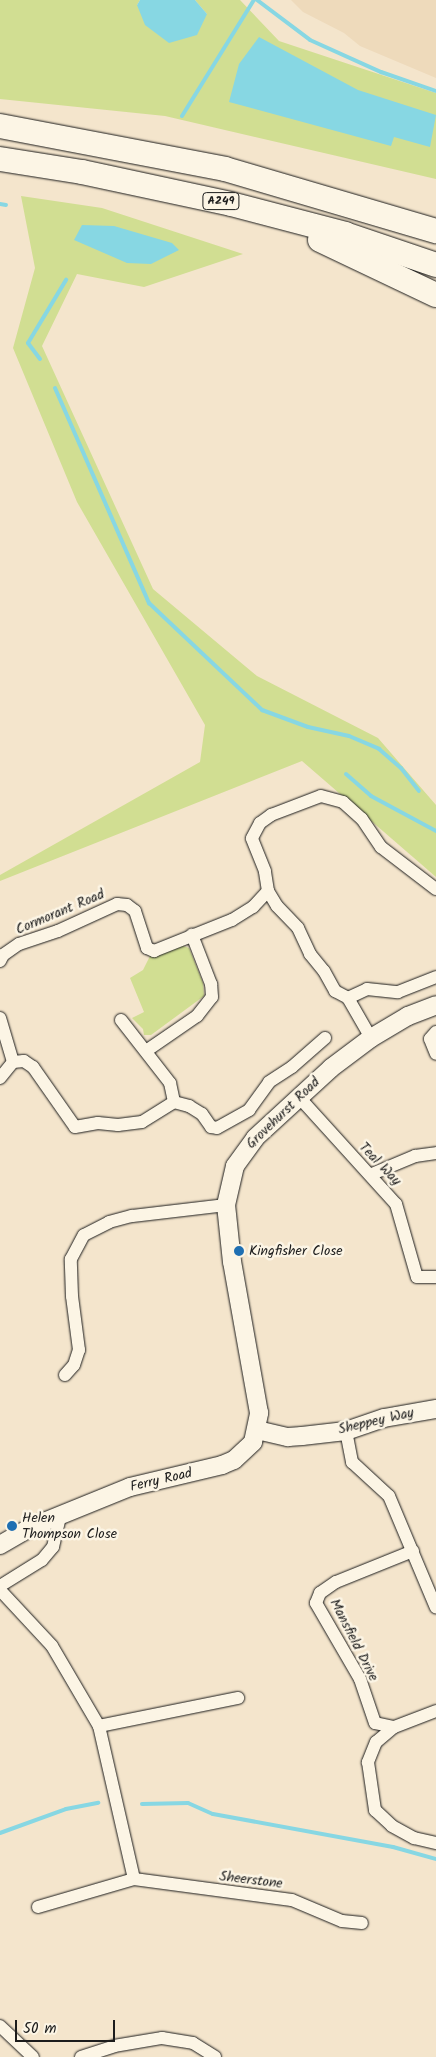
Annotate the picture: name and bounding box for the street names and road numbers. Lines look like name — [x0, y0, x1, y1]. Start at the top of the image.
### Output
road number: A249 — [202, 192, 240, 210]
street label: Cormorant Road — [13, 886, 107, 938]
street label: Grovehurst Road — [243, 1074, 323, 1152]
street label: Teal Way — [355, 1139, 405, 1189]
street label: Sheppey Way — [337, 1404, 415, 1438]
street label: Ferry Road — [128, 1465, 194, 1495]
street label: Mansfield Drive — [326, 1596, 382, 1684]
street label: Sheerstone — [218, 1868, 284, 1892]

